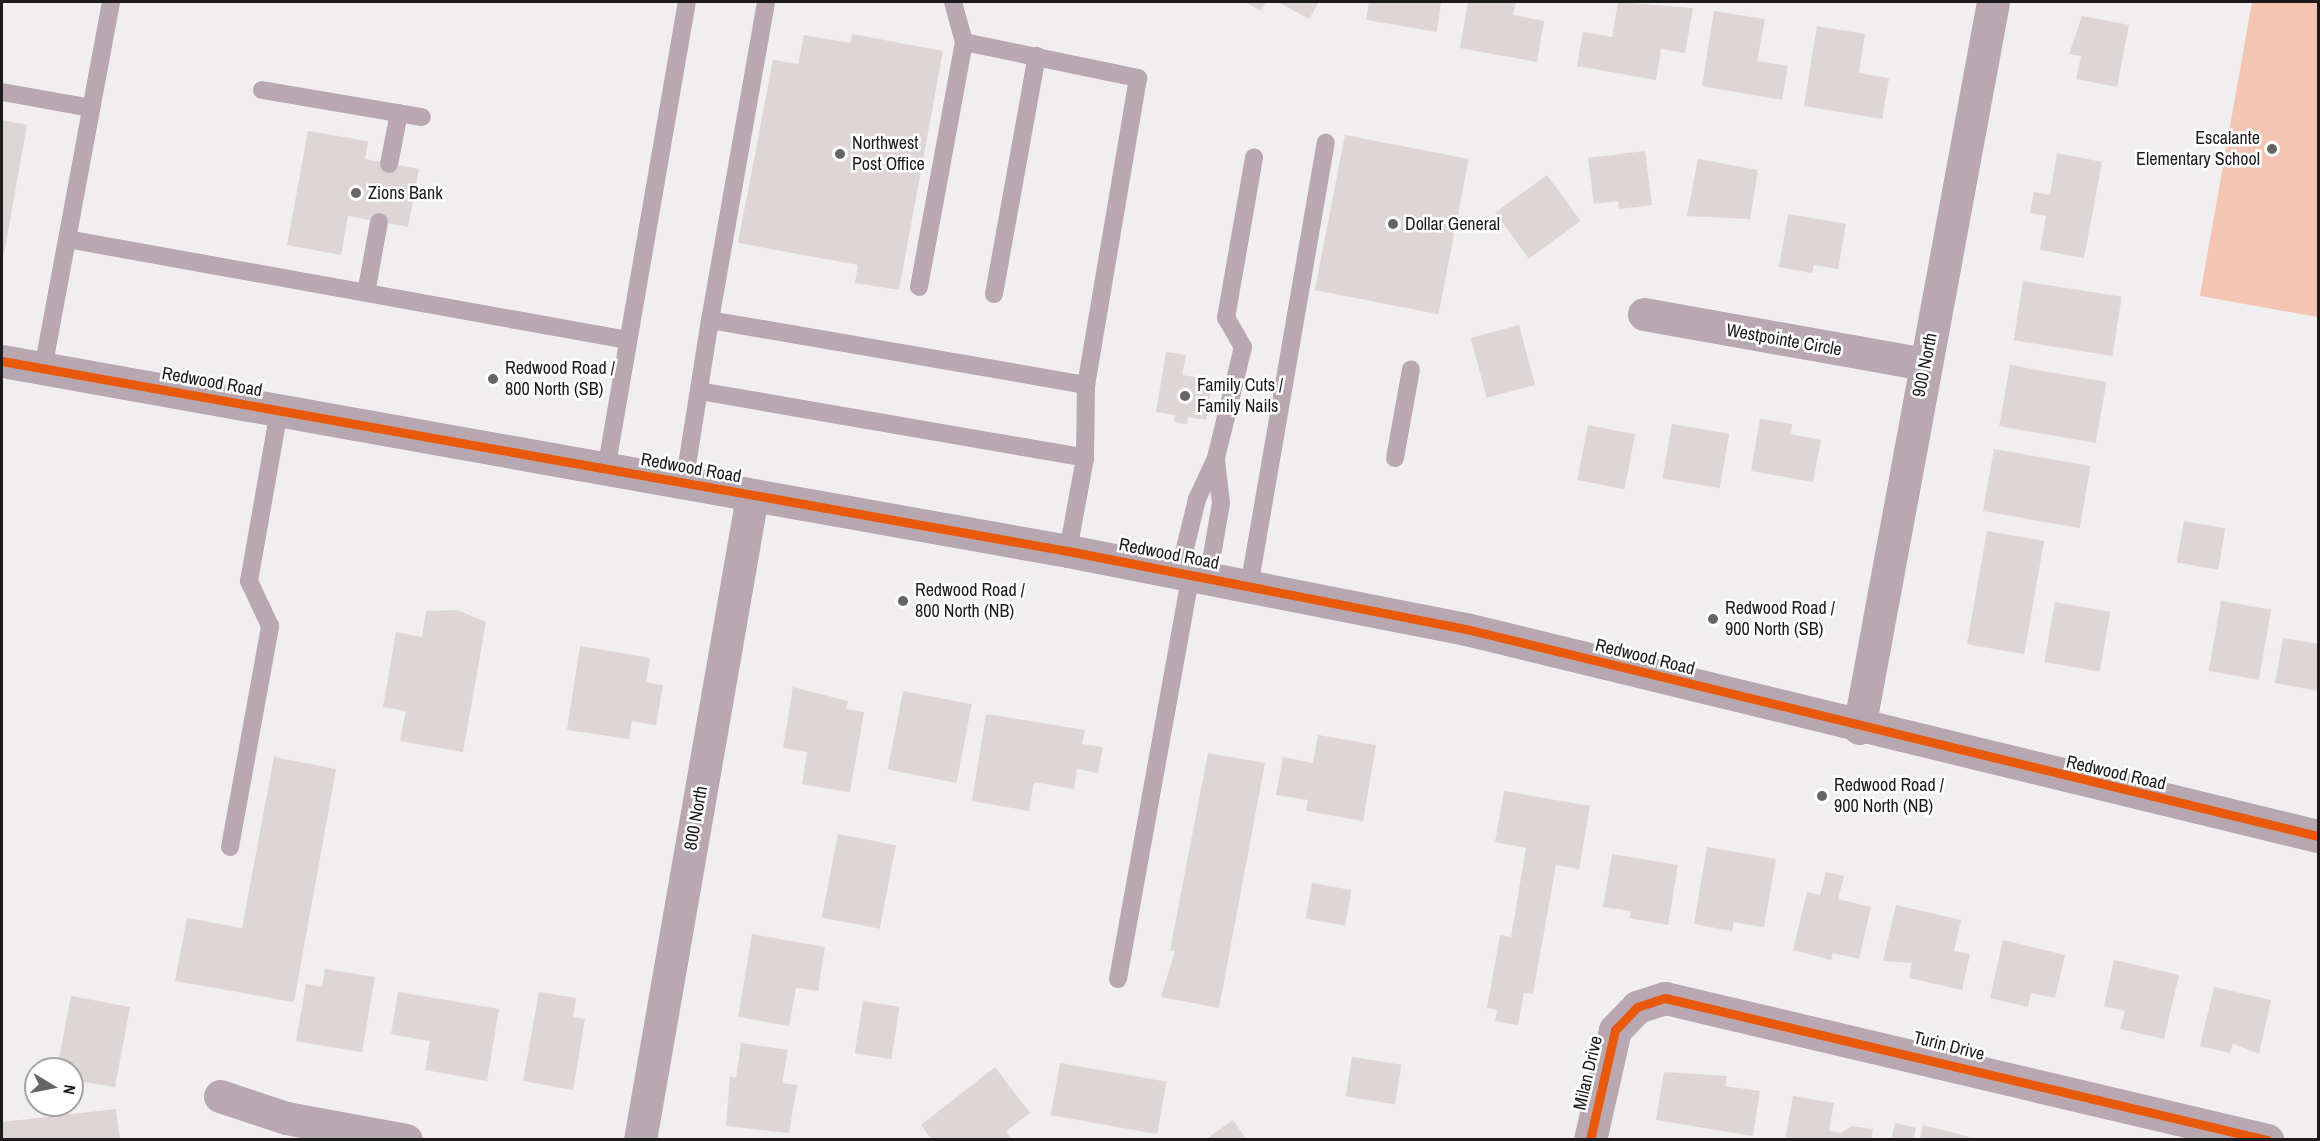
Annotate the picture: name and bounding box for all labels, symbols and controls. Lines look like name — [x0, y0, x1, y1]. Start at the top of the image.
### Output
place label: Escalante Elementary School — [2136, 128, 2260, 170]
place label: Northwest Post Office — [852, 133, 925, 176]
marker: Escalante Elementary School — [2265, 142, 2279, 156]
marker: Northwest Post Office — [833, 147, 847, 161]
place label: Zions Bank — [368, 182, 443, 204]
marker: Zions Bank — [349, 186, 363, 200]
place label: Dollar General — [1405, 213, 1500, 235]
marker: Dollar General — [1386, 217, 1400, 231]
street label: Westpointe Circle — [1724, 319, 1844, 361]
street label: 900 North — [1908, 331, 1942, 399]
place label: Redwood Road / 800 North (SB) — [505, 358, 615, 400]
street label: Redwood Road — [160, 363, 264, 401]
marker: Redwood Road / 800 North (SB) — [486, 372, 500, 386]
place label: Family Cuts / Family Nails — [1197, 375, 1283, 418]
marker: Family Cuts / Family Nails — [1178, 389, 1192, 403]
street label: Redwood Road — [639, 449, 743, 487]
street label: Redwood Road — [1117, 534, 1221, 574]
place label: Redwood Road / 800 North (NB) — [915, 580, 1025, 622]
marker: Redwood Road / 800 North (NB) — [896, 594, 910, 608]
place label: Redwood Road / 900 North (SB) — [1725, 598, 1835, 640]
marker: Redwood Road / 900 North (SB) — [1706, 612, 1720, 626]
street label: Redwood Road — [1593, 634, 1697, 680]
street label: Redwood Road — [2064, 751, 2168, 795]
place label: Redwood Road / 900 North (NB) — [1834, 775, 1944, 818]
street label: 800 North — [680, 784, 712, 852]
marker: Redwood Road / 900 North (NB) — [1815, 789, 1829, 803]
street label: Turin Drive — [1911, 1027, 1987, 1065]
street label: Milan Drive — [1569, 1034, 1607, 1112]
north arrow — [24, 1057, 84, 1117]
text: N — [58, 1083, 81, 1096]

